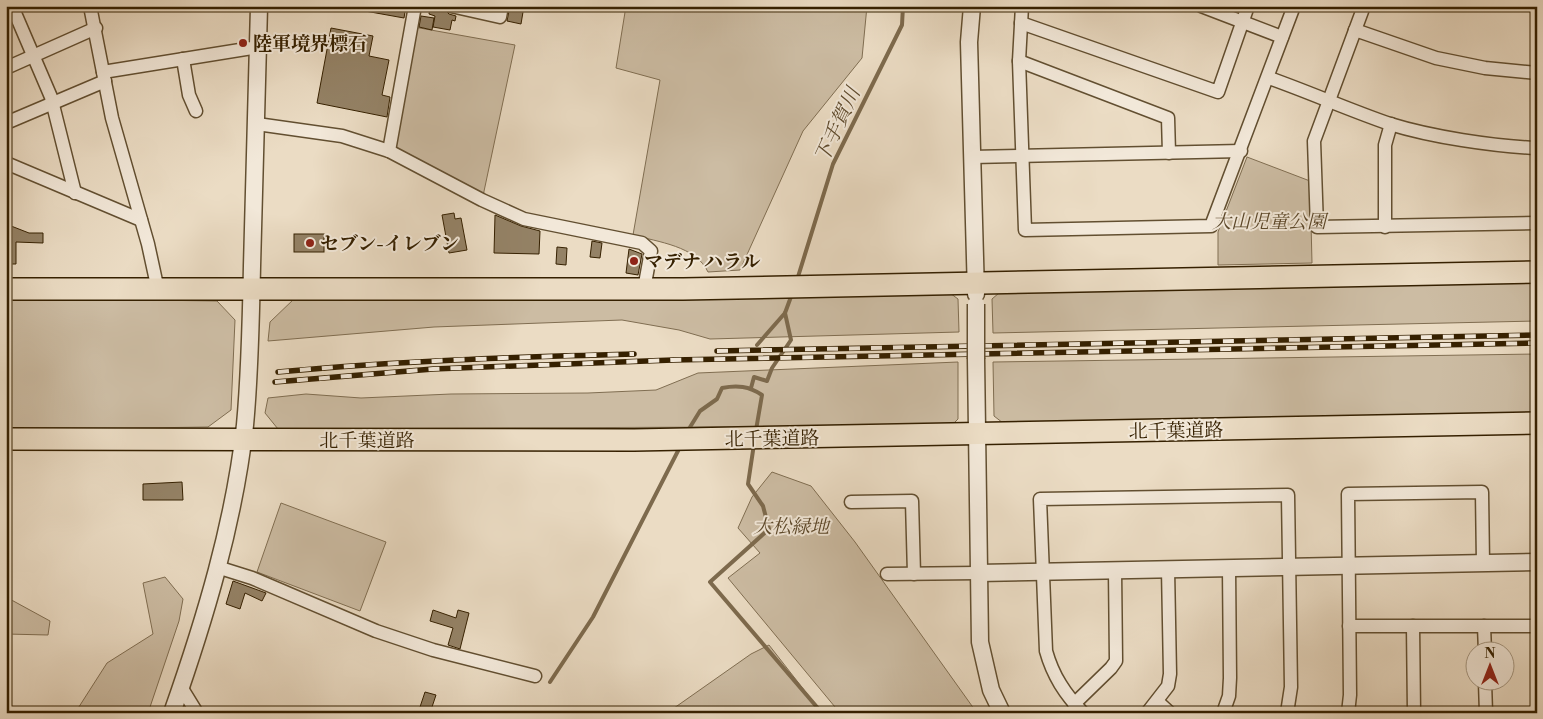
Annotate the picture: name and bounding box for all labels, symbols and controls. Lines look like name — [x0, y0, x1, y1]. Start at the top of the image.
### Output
place label: 陸軍境界標石 — [253, 32, 367, 56]
marker: 陸軍境界標石 — [237, 37, 249, 49]
water label: 下手賀川 — [810, 82, 867, 167]
park label: 大山児童公園 — [1212, 210, 1329, 234]
place label: セブン-イレブン — [320, 232, 459, 256]
marker: セブン-イレブン — [304, 237, 316, 249]
place label: マデナ ハラル — [644, 250, 760, 274]
marker: マデナ ハラル — [628, 255, 640, 267]
street label: 北千葉道路 — [1128, 418, 1224, 444]
street label: 北千葉道路 — [724, 426, 820, 452]
street label: 北千葉道路 — [319, 429, 415, 453]
park label: 大松緑地 — [753, 515, 831, 539]
north arrow — [1466, 642, 1516, 692]
text: N — [1484, 645, 1496, 663]

